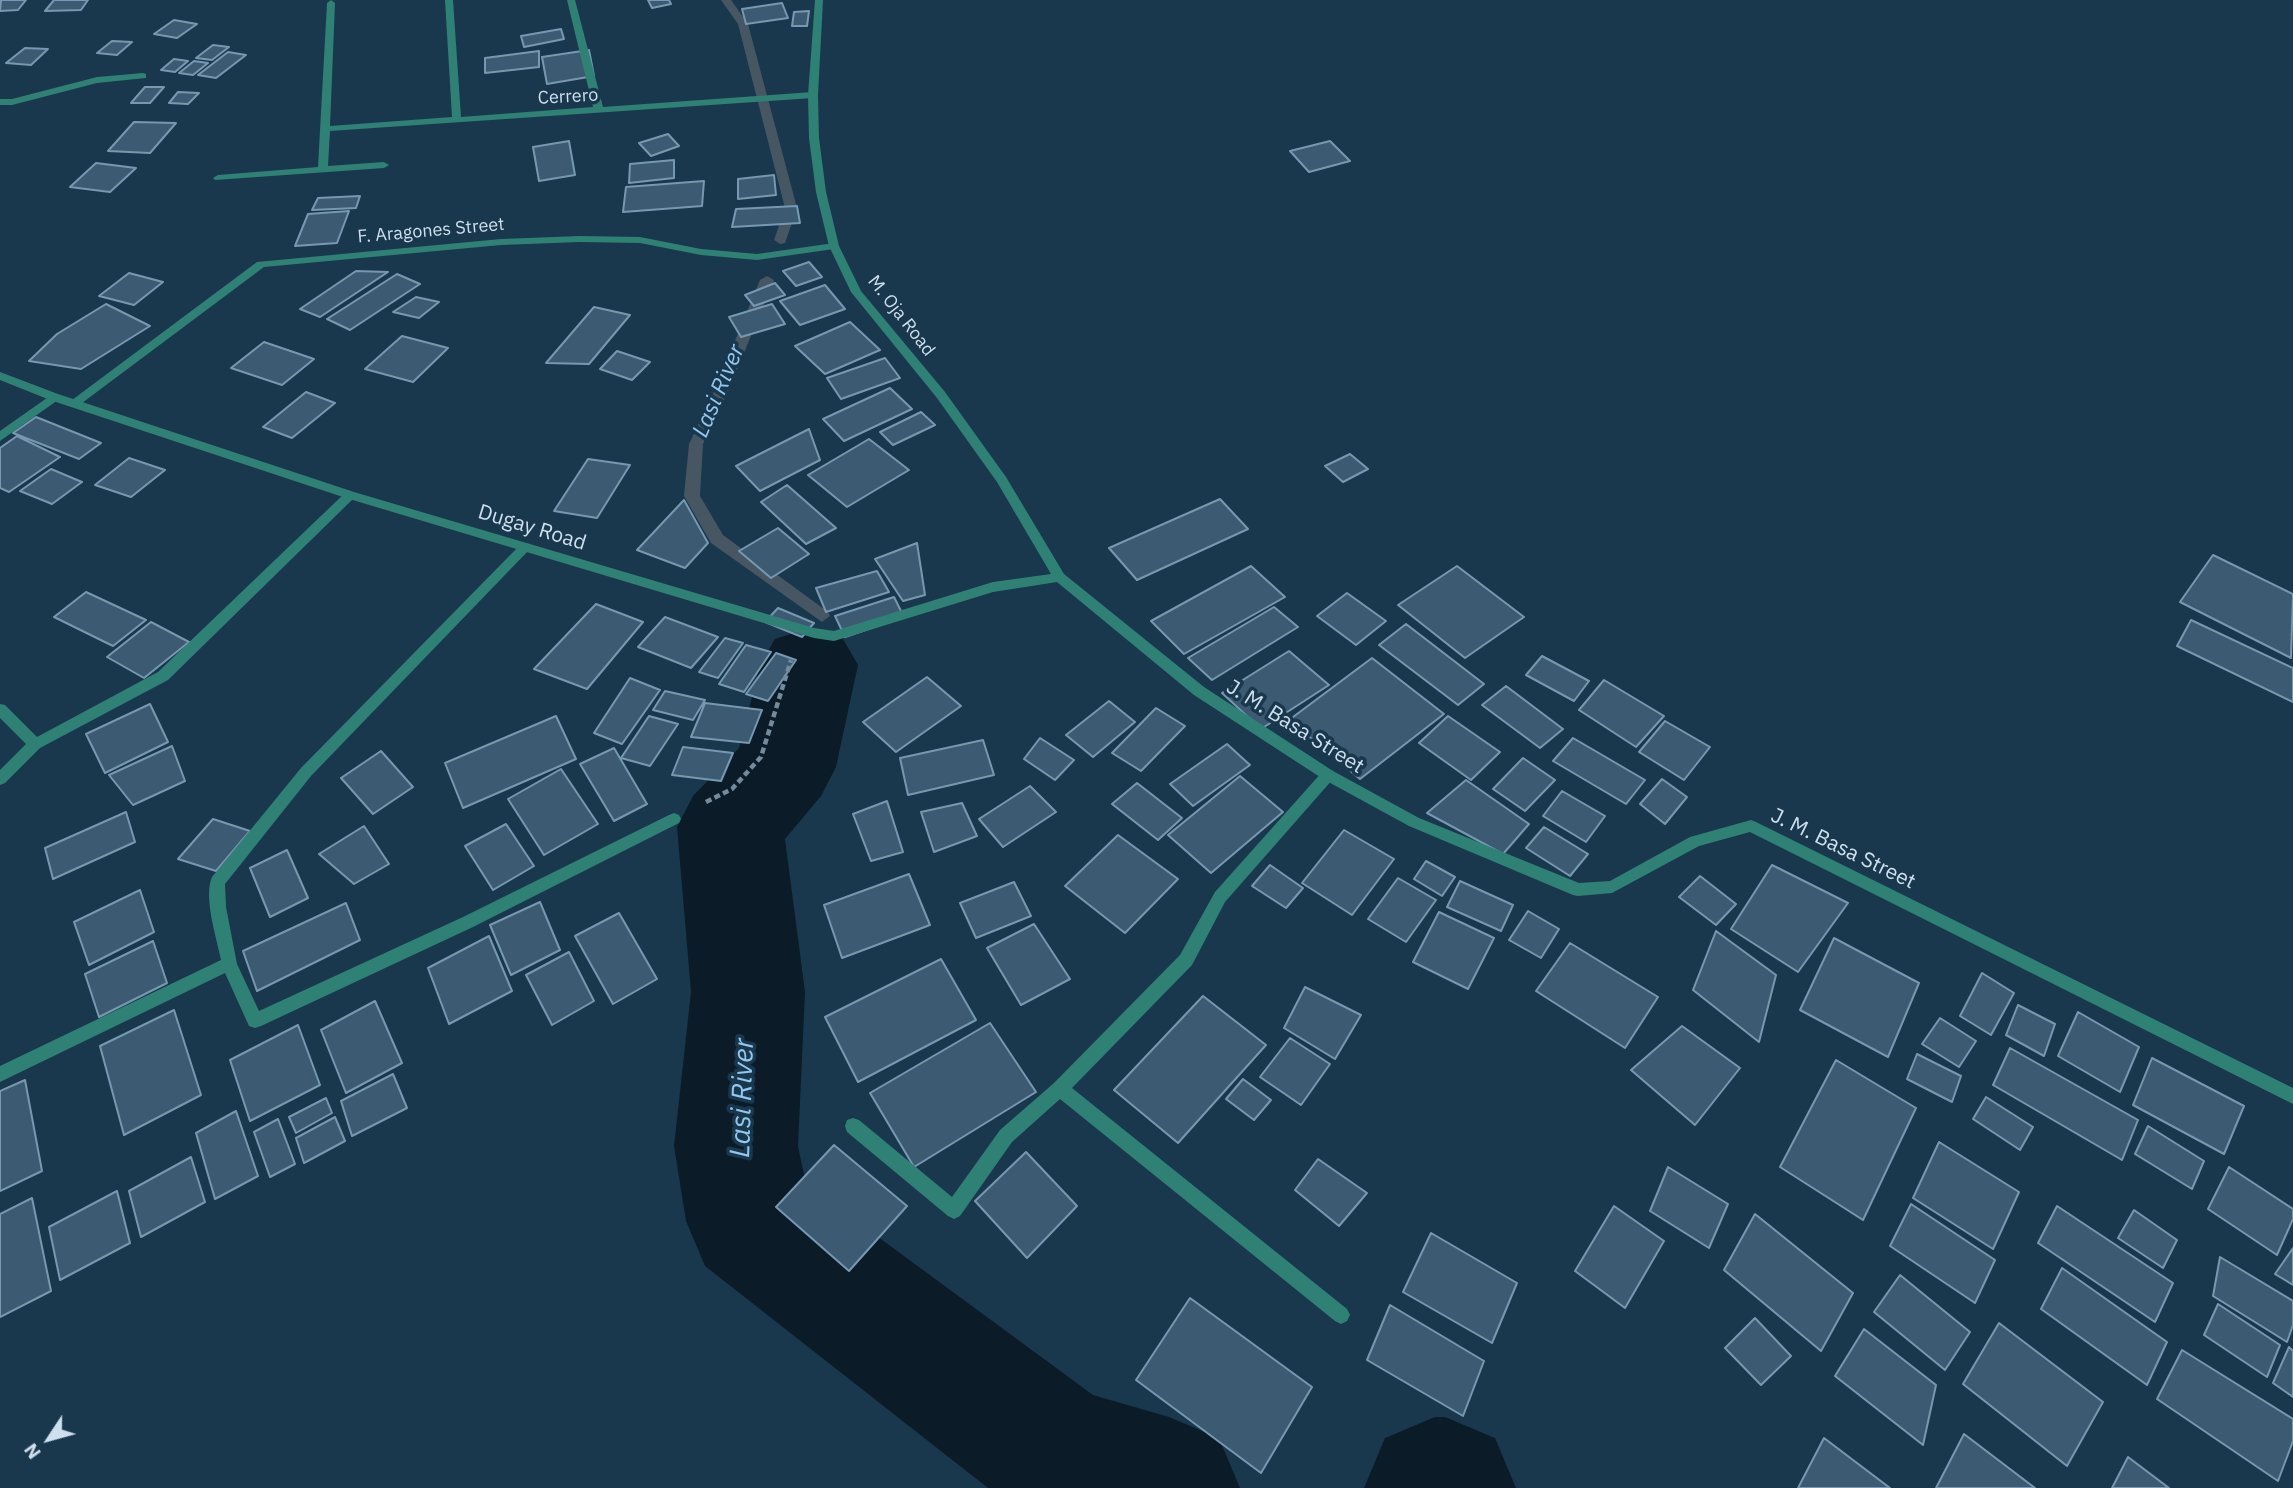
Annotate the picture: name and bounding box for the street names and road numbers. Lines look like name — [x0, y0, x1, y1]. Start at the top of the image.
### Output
street label: Cerrero — [537, 85, 599, 109]
street label: F. Aragones Street — [357, 214, 505, 248]
street label: M. Oja Road — [863, 271, 939, 361]
street label: Dugay Road — [475, 500, 589, 556]
street label: J. M. Basa Street — [1221, 675, 1369, 779]
street label: J. M. Basa Street — [1767, 803, 1919, 895]

